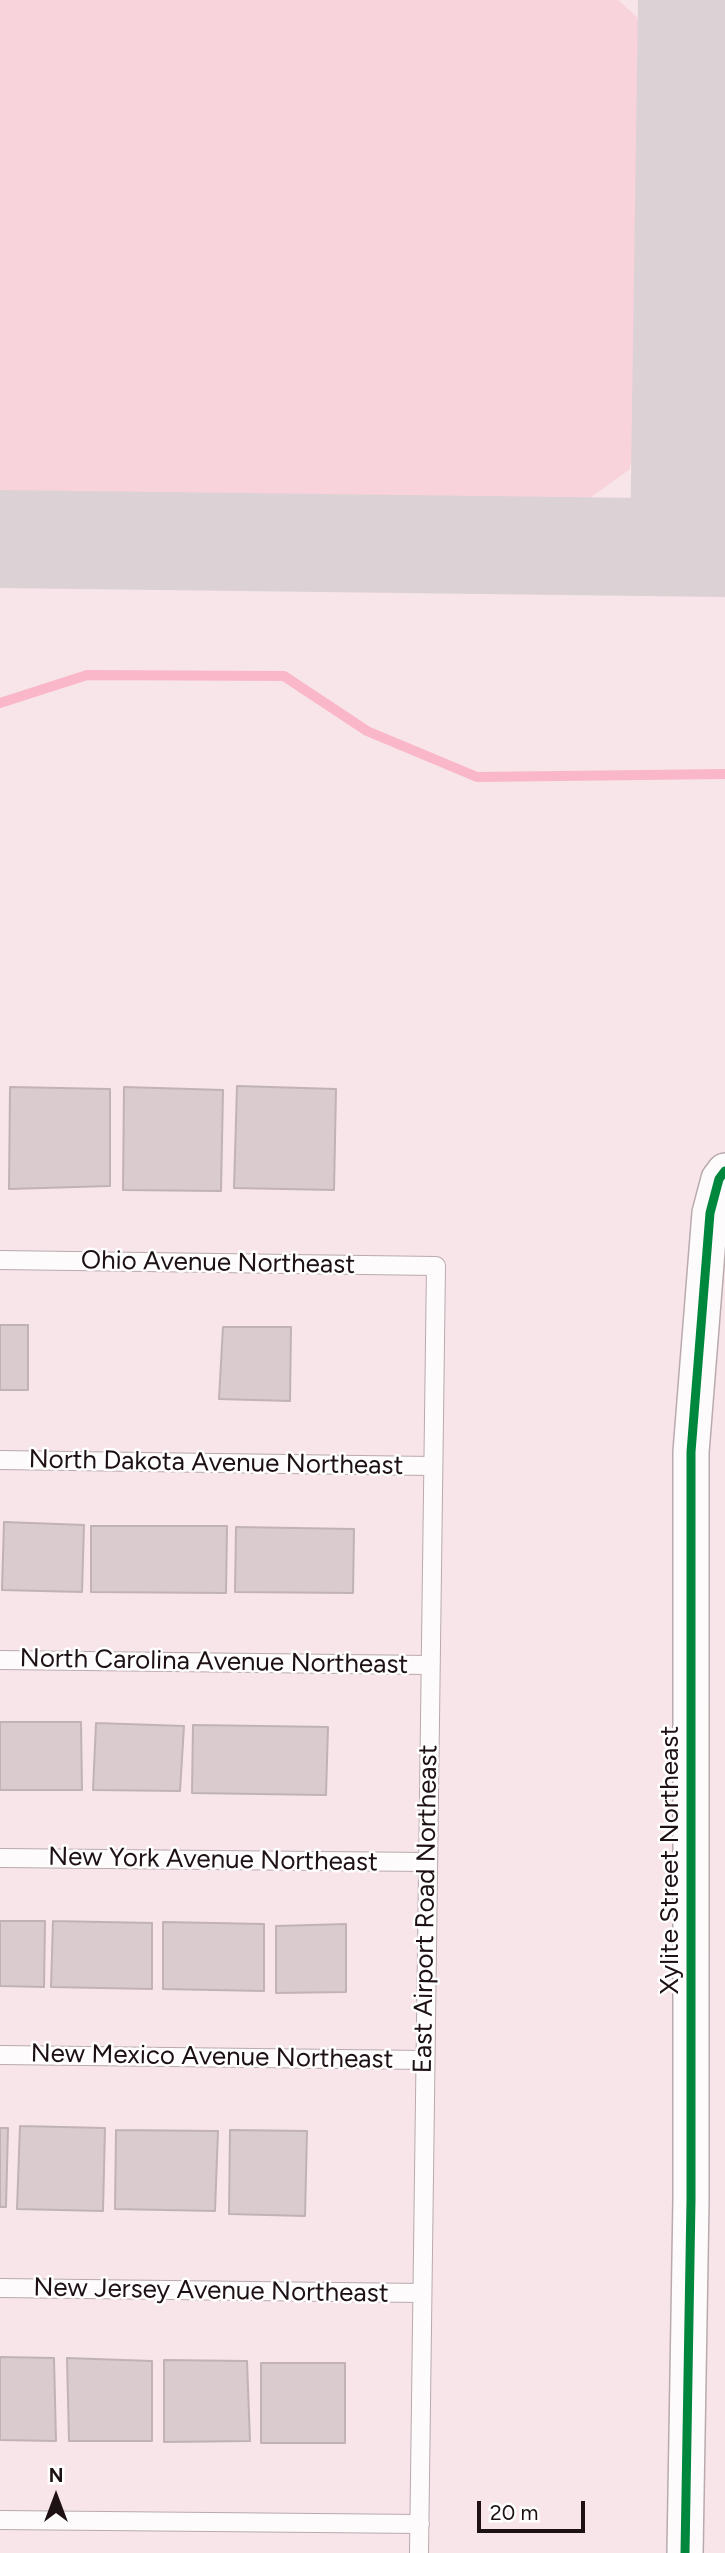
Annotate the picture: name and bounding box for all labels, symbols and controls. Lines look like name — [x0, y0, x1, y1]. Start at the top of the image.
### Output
street label: Ohio Avenue Northeast — [81, 1245, 355, 1281]
street label: North Dakota Avenue Northeast — [28, 1444, 404, 1482]
street label: North Carolina Avenue Northeast — [19, 1643, 409, 1681]
street label: Xylite Street Northeast — [654, 1726, 686, 1994]
street label: East Airport Road Northeast — [408, 1744, 444, 2074]
street label: New York Avenue Northeast — [48, 1842, 378, 1878]
street label: New Mexico Avenue Northeast — [30, 2038, 394, 2076]
street label: New Jersey Avenue Northeast — [33, 2272, 389, 2310]
north arrow — [21, 2462, 91, 2532]
text: N — [49, 2464, 63, 2487]
scale bar — [480, 2486, 588, 2530]
text: 20 m — [490, 2500, 538, 2525]

